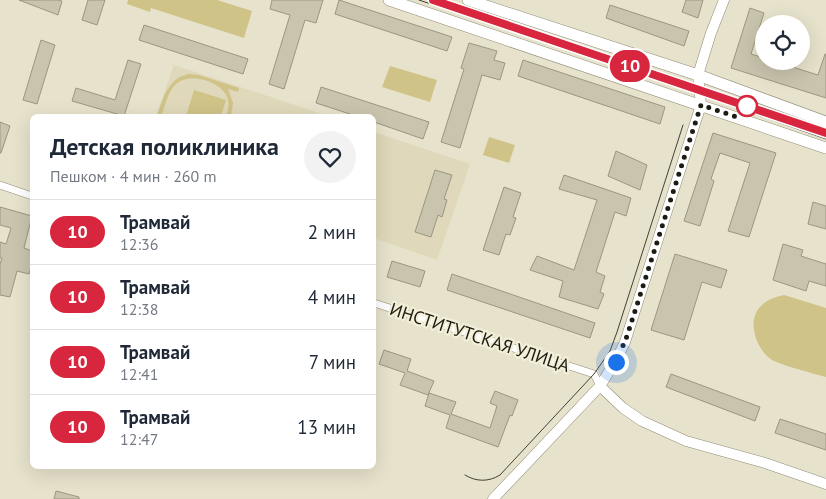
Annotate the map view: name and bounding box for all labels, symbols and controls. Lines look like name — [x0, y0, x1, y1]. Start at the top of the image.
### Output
map controls — [755, 15, 810, 70]
button: locate — [755, 15, 810, 70]
line badge: 10 — [608, 50, 652, 82]
text: 10 — [620, 54, 640, 77]
unlabelled marker — [736, 95, 758, 117]
text: Детская поликлиника — [50, 131, 279, 162]
button: heart — [304, 131, 356, 183]
text: Пешком · 4 мин · 260 m — [50, 166, 217, 186]
text: Трамвай — [120, 210, 190, 234]
text: 10 — [67, 220, 88, 243]
text: 2 мин — [308, 220, 356, 244]
text: 12:36 — [120, 234, 158, 254]
text: Трамвай — [120, 275, 190, 299]
text: 10 — [67, 285, 88, 308]
text: 4 мин — [308, 285, 356, 309]
street label: ИНСТИТУТСКАЯ УЛИЦА — [387, 297, 573, 377]
text: 12:38 — [120, 299, 158, 319]
text: Трамвай — [120, 340, 190, 364]
text: 10 — [67, 350, 88, 373]
text: 7 мин — [309, 350, 356, 374]
your location — [604, 350, 629, 375]
text: 12:41 — [120, 364, 158, 384]
text: Трамвай — [120, 405, 190, 429]
text: 10 — [67, 415, 88, 438]
text: 13 мин — [297, 415, 356, 439]
text: 12:47 — [120, 429, 158, 449]

